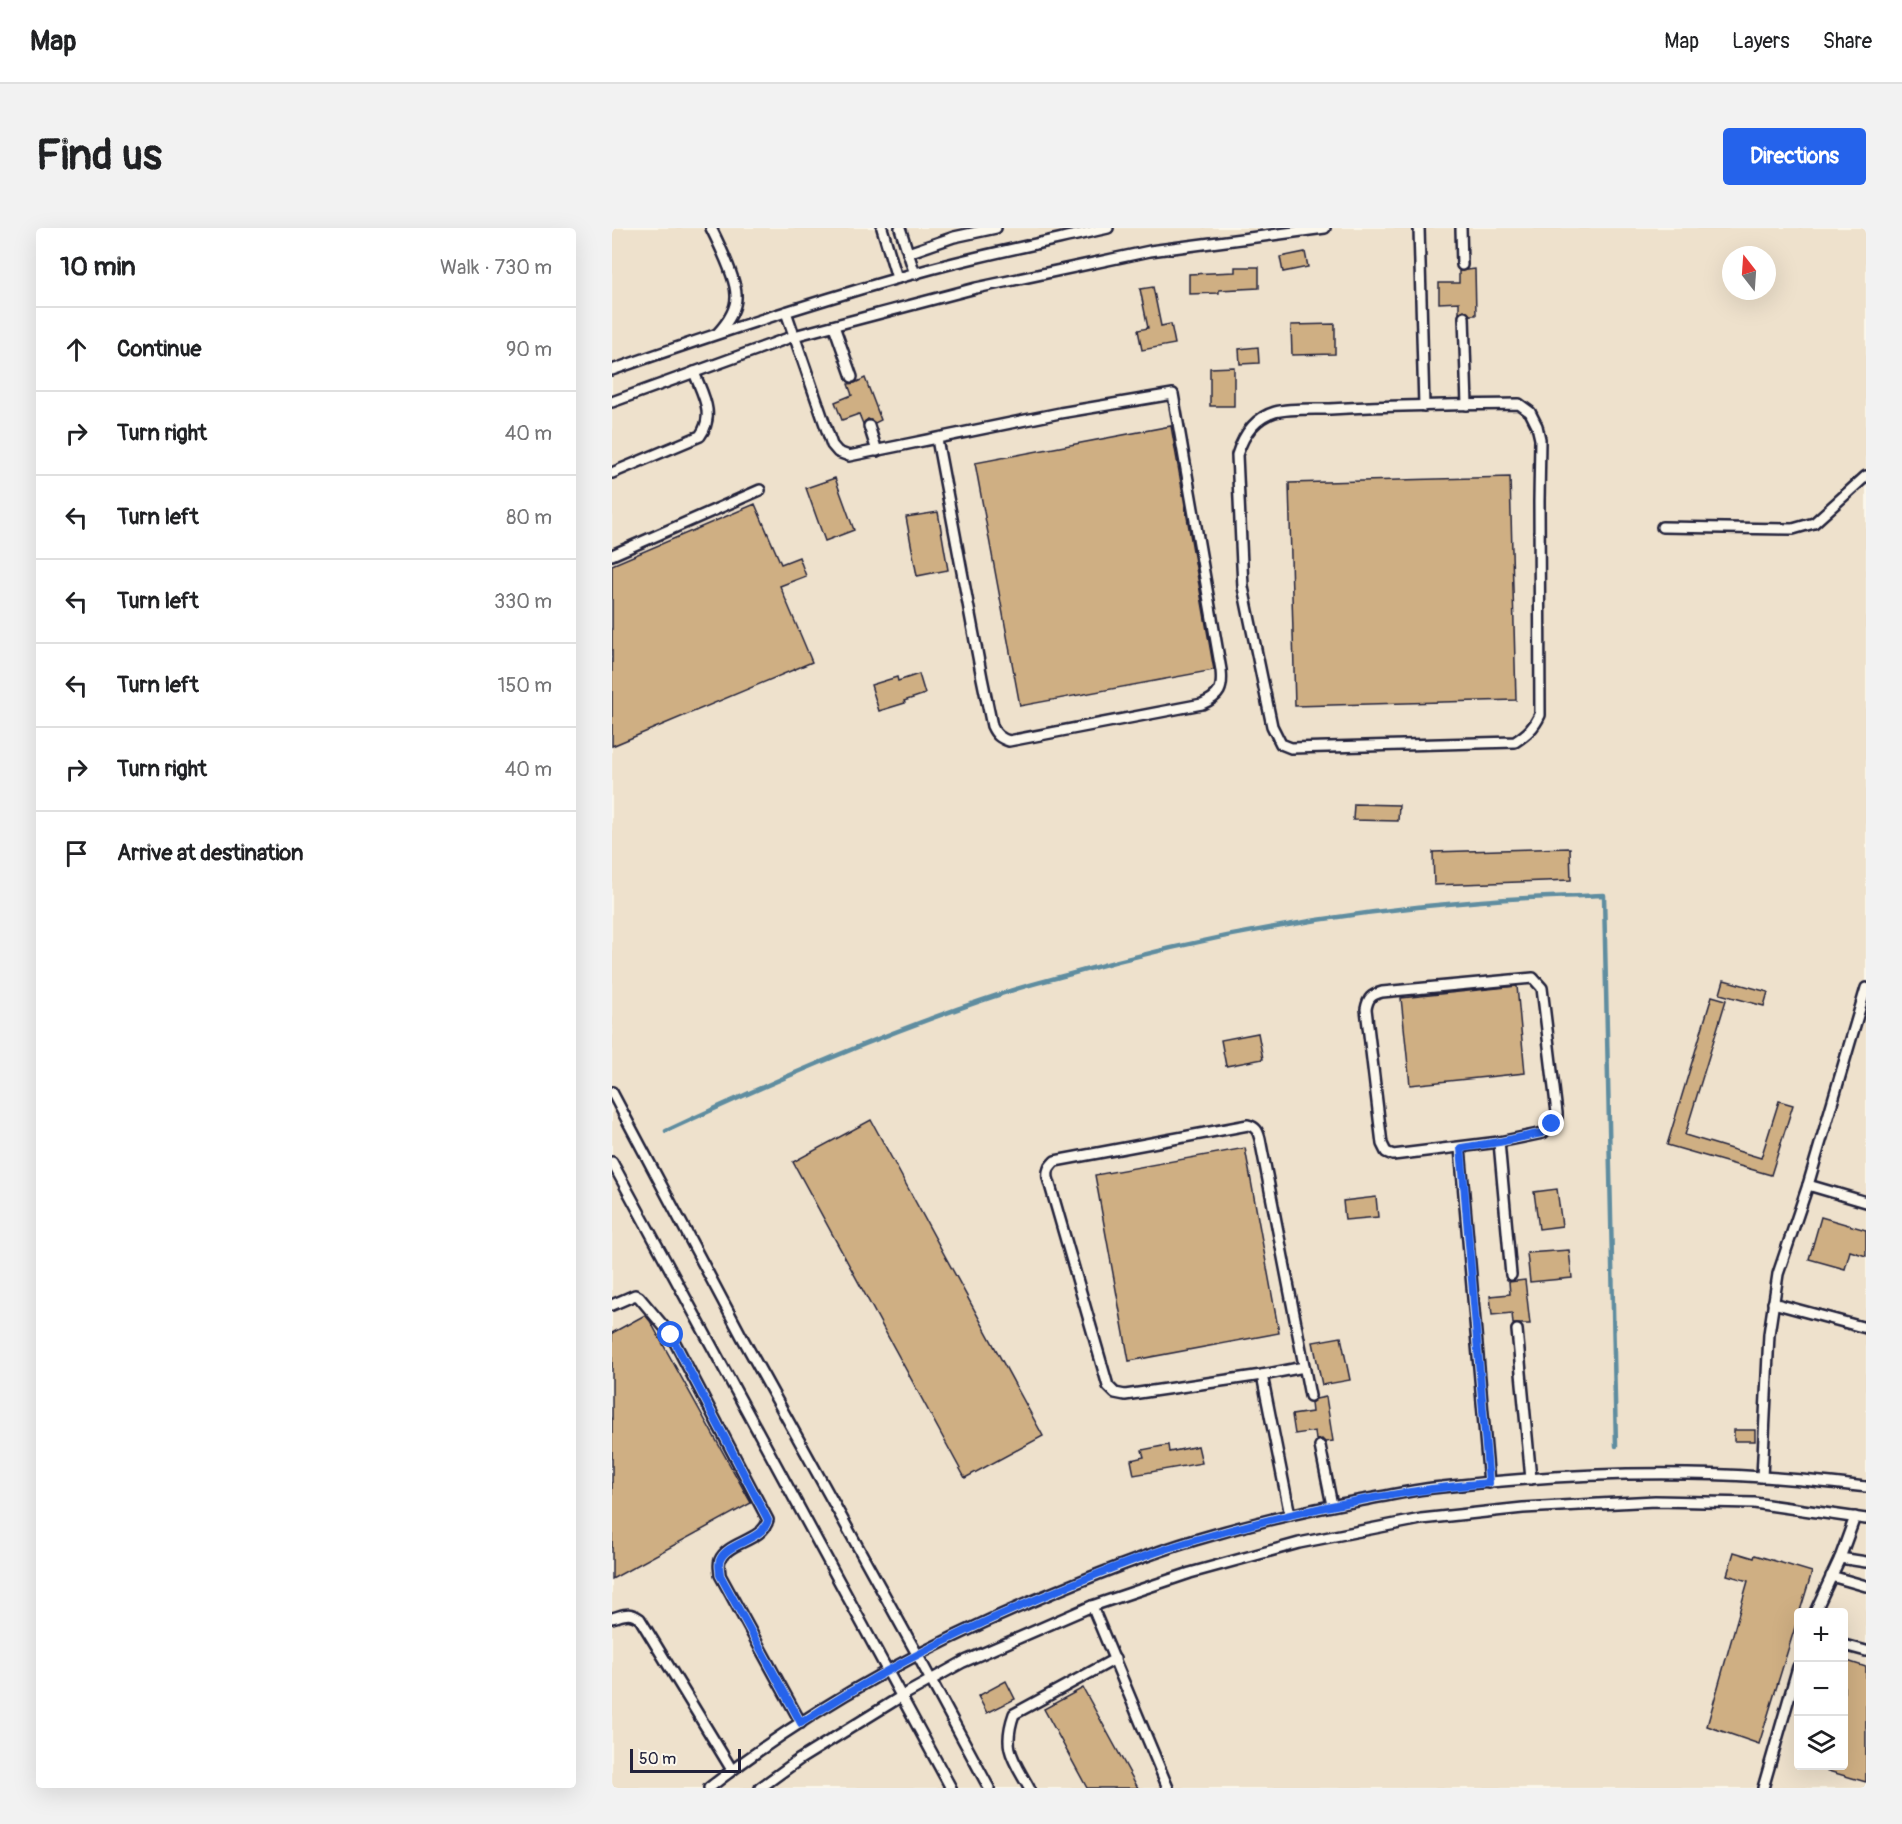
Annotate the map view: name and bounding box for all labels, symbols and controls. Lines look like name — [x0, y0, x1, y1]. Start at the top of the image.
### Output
text: Map — [30, 24, 76, 59]
text: Map — [1664, 28, 1699, 55]
text: Layers — [1732, 28, 1790, 55]
text: Share — [1823, 28, 1872, 55]
button: Directions — [1723, 128, 1866, 185]
text: Find us — [36, 130, 162, 182]
north arrow — [1722, 246, 1776, 300]
text: 10 min — [60, 251, 136, 283]
text: Walk · 730 m — [440, 255, 552, 280]
icon: ahead — [60, 333, 93, 366]
text: Continue — [117, 335, 201, 363]
text: 90 m — [506, 337, 552, 362]
icon: right — [60, 417, 93, 450]
text: Turn right — [117, 419, 207, 447]
text: 40 m — [505, 421, 552, 446]
icon: left — [60, 501, 93, 534]
text: Turn left — [117, 503, 199, 531]
text: 80 m — [506, 505, 552, 530]
icon: left — [60, 585, 93, 618]
text: Turn left — [117, 587, 199, 615]
text: 330 m — [494, 589, 552, 614]
icon: left — [60, 669, 93, 702]
text: Turn left — [117, 671, 199, 699]
text: 150 m — [498, 673, 552, 698]
icon: right — [60, 753, 93, 786]
text: Turn right — [117, 755, 207, 783]
text: 40 m — [505, 757, 552, 782]
icon: arrive — [60, 837, 93, 870]
text: Arrive at destination — [117, 839, 303, 867]
route end — [1538, 1110, 1564, 1136]
route start — [657, 1321, 683, 1347]
map controls — [1794, 1608, 1848, 1770]
button: + — [1794, 1608, 1848, 1662]
button: − — [1794, 1662, 1848, 1716]
button: layers — [1794, 1716, 1848, 1770]
scale bar — [630, 1746, 741, 1774]
text: 50 m — [639, 1749, 676, 1769]

